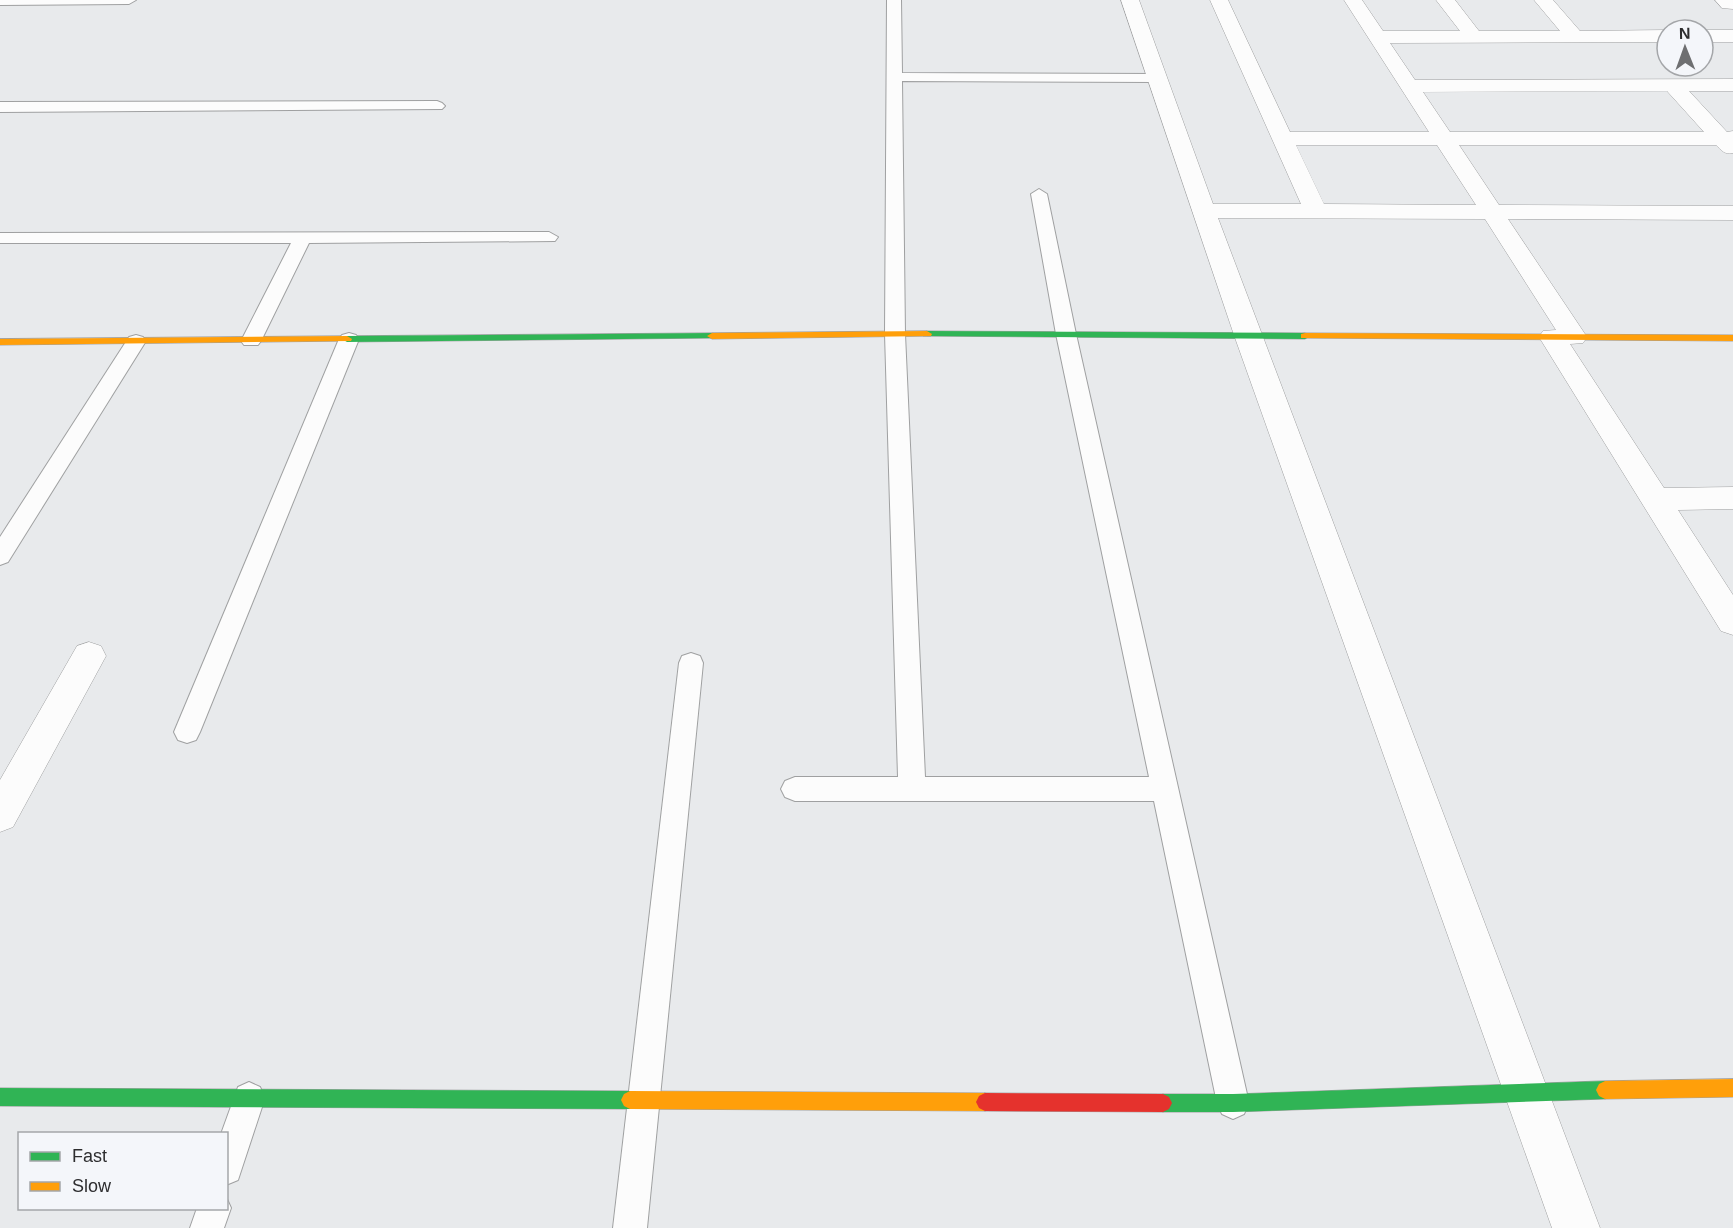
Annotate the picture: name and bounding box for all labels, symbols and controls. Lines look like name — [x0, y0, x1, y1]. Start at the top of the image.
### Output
north arrow — [1655, 18, 1715, 78]
text: N — [1679, 25, 1691, 42]
legend — [18, 1132, 228, 1210]
text: Fast — [72, 1146, 107, 1166]
text: Slow — [72, 1176, 112, 1196]

